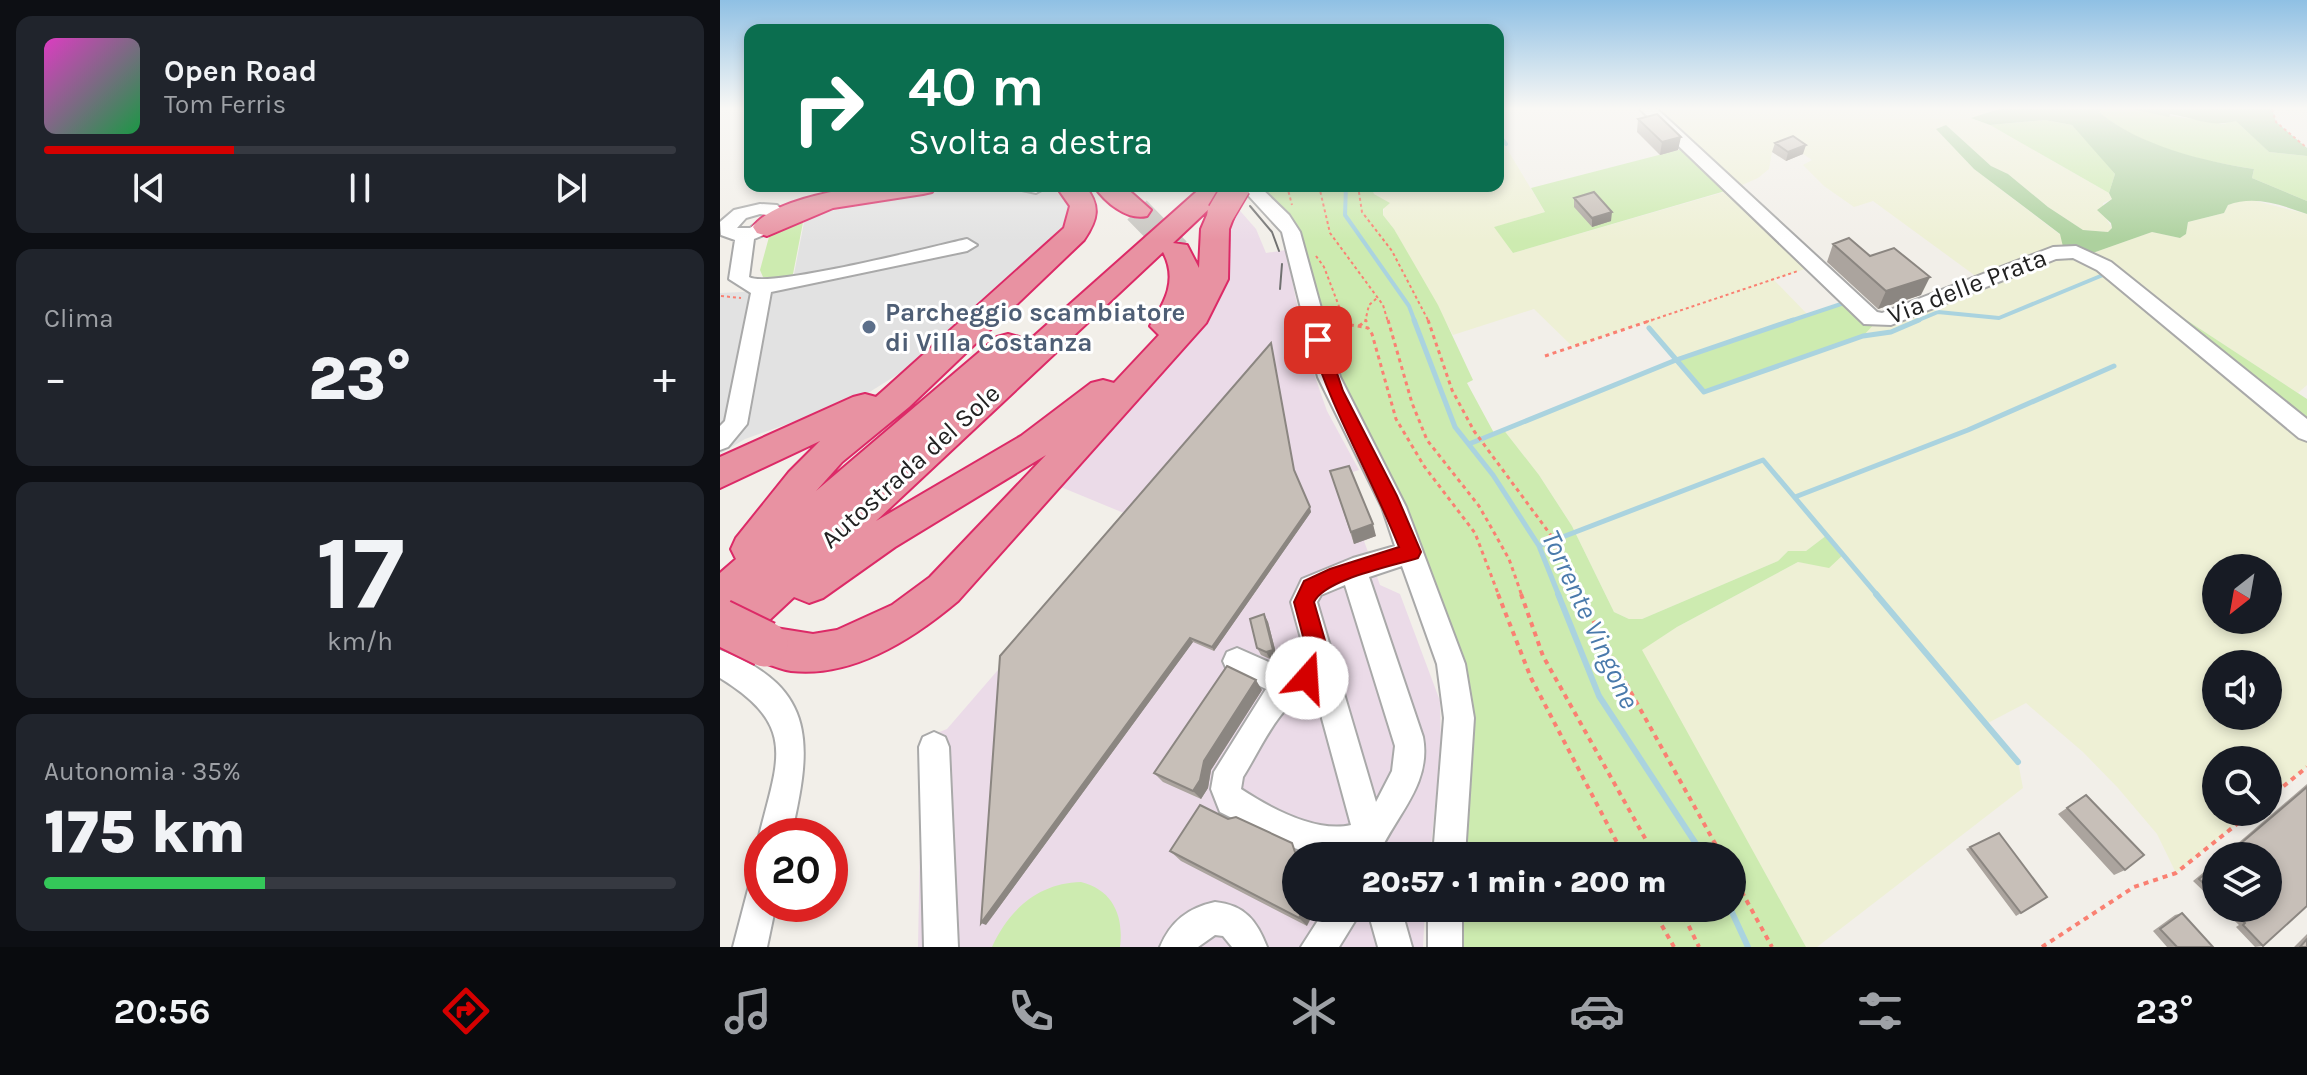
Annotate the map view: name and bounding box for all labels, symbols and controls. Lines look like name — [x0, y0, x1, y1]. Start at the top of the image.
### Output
text: Open Road — [164, 53, 317, 89]
text: 40 m — [908, 54, 1044, 119]
icon: right — [776, 56, 880, 160]
text: Tom Ferris — [164, 89, 286, 120]
text: Svolta a destra — [908, 121, 1153, 163]
icon: previous — [127, 166, 171, 210]
icon: pause — [338, 166, 382, 210]
icon: next — [549, 166, 593, 210]
street label: Via delle Prata — [1883, 242, 2051, 331]
place label: Parcheggio scambiatore di Villa Costanza — [885, 297, 1185, 358]
text: Clima — [44, 303, 114, 334]
pin — [1284, 306, 1352, 374]
marker: Parcheggio scambiatore di Villa Costanza — [860, 318, 878, 336]
icon: arrive — [1296, 318, 1340, 362]
text: 23° — [308, 344, 412, 414]
text: − — [44, 353, 67, 404]
text: + — [653, 353, 676, 404]
street label: Autostrada del Sole — [814, 378, 1006, 555]
text: 17 — [316, 513, 404, 634]
water label: Torrente Vingone — [1535, 525, 1646, 714]
north arrow — [2202, 554, 2282, 634]
map controls — [2202, 554, 2282, 922]
text: km/h — [327, 626, 393, 657]
position arrow — [1265, 636, 1349, 720]
button: sound — [2202, 650, 2282, 730]
button: search — [2202, 746, 2282, 826]
text: Autonomia · 35% — [44, 756, 241, 787]
text: 175 km — [44, 797, 246, 867]
speed limit sign: 20 — [744, 818, 848, 922]
button: layers — [2202, 842, 2282, 922]
text: 20:57 · 1 min · 200 m — [1362, 864, 1666, 900]
icon: directions — [438, 983, 494, 1039]
icon: music — [720, 983, 776, 1039]
icon: phone — [1003, 983, 1059, 1039]
icon: climate — [1286, 983, 1342, 1039]
icon: car — [1569, 983, 1625, 1039]
icon: filters — [1852, 983, 1908, 1039]
text: 20:56 — [113, 990, 211, 1032]
text: 23° — [2135, 990, 2194, 1032]

